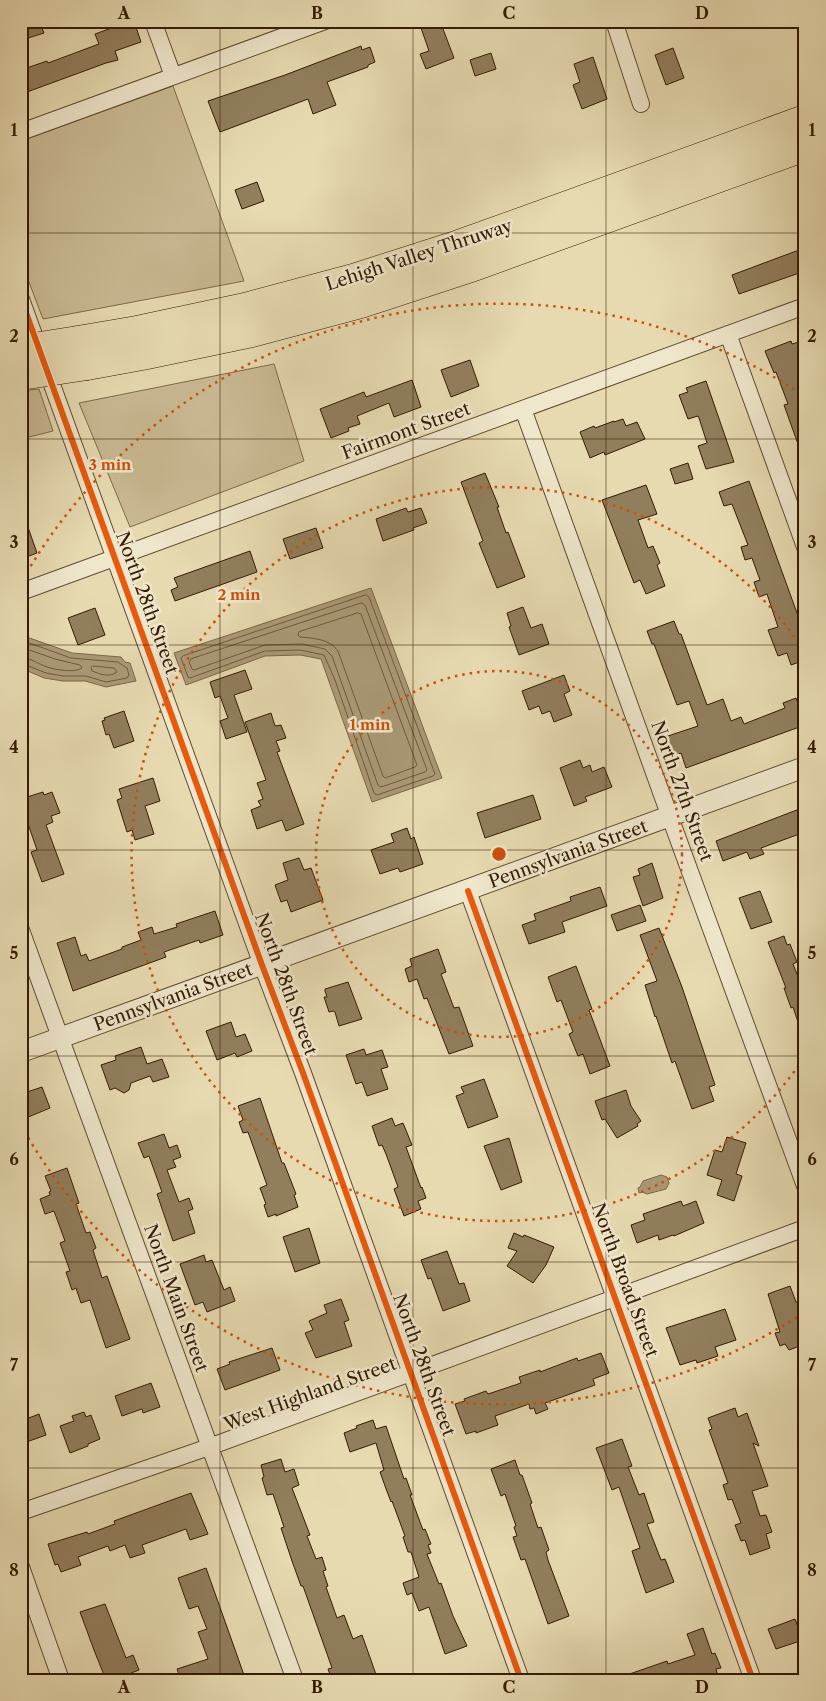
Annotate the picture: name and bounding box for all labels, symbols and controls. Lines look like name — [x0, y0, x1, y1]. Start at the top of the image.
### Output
text: A — [117, 3, 131, 23]
text: B — [311, 3, 323, 23]
text: C — [503, 3, 515, 23]
text: D — [695, 3, 709, 23]
text: 1 — [10, 120, 18, 140]
text: 1 — [808, 120, 816, 140]
street label: Lehigh Valley Thruway — [323, 214, 516, 296]
text: 2 — [9, 326, 19, 346]
text: 2 — [807, 326, 817, 346]
street label: Fairmont Street — [339, 397, 474, 464]
text: 3 min — [89, 455, 132, 474]
street label: North 28th Street — [111, 529, 183, 678]
text: 3 — [9, 532, 19, 552]
text: 3 — [807, 532, 817, 552]
text: 2 min — [217, 585, 261, 604]
text: 1 min — [349, 715, 391, 734]
street label: North 27th Street — [646, 718, 718, 865]
text: 4 — [9, 737, 19, 757]
text: 4 — [807, 737, 817, 757]
street label: Pennsylvania Street — [486, 815, 651, 893]
centre of rings — [490, 845, 508, 863]
street label: North 28th Street — [250, 910, 322, 1059]
text: 5 — [10, 943, 19, 963]
text: 5 — [808, 943, 817, 963]
street label: Pennsylvania Street — [91, 958, 256, 1036]
text: 6 — [9, 1149, 19, 1169]
text: 6 — [807, 1149, 817, 1169]
street label: North Broad Street — [587, 1200, 663, 1361]
street label: North Main Street — [139, 1221, 213, 1375]
street label: North 28th Street — [388, 1291, 460, 1440]
street label: West Highland Street — [220, 1352, 400, 1436]
text: 7 — [10, 1355, 19, 1375]
text: 7 — [808, 1355, 817, 1375]
text: 8 — [9, 1560, 19, 1580]
text: 8 — [807, 1560, 817, 1580]
text: A — [117, 1677, 131, 1697]
text: B — [311, 1677, 323, 1697]
text: C — [503, 1677, 515, 1697]
text: D — [695, 1677, 709, 1697]

